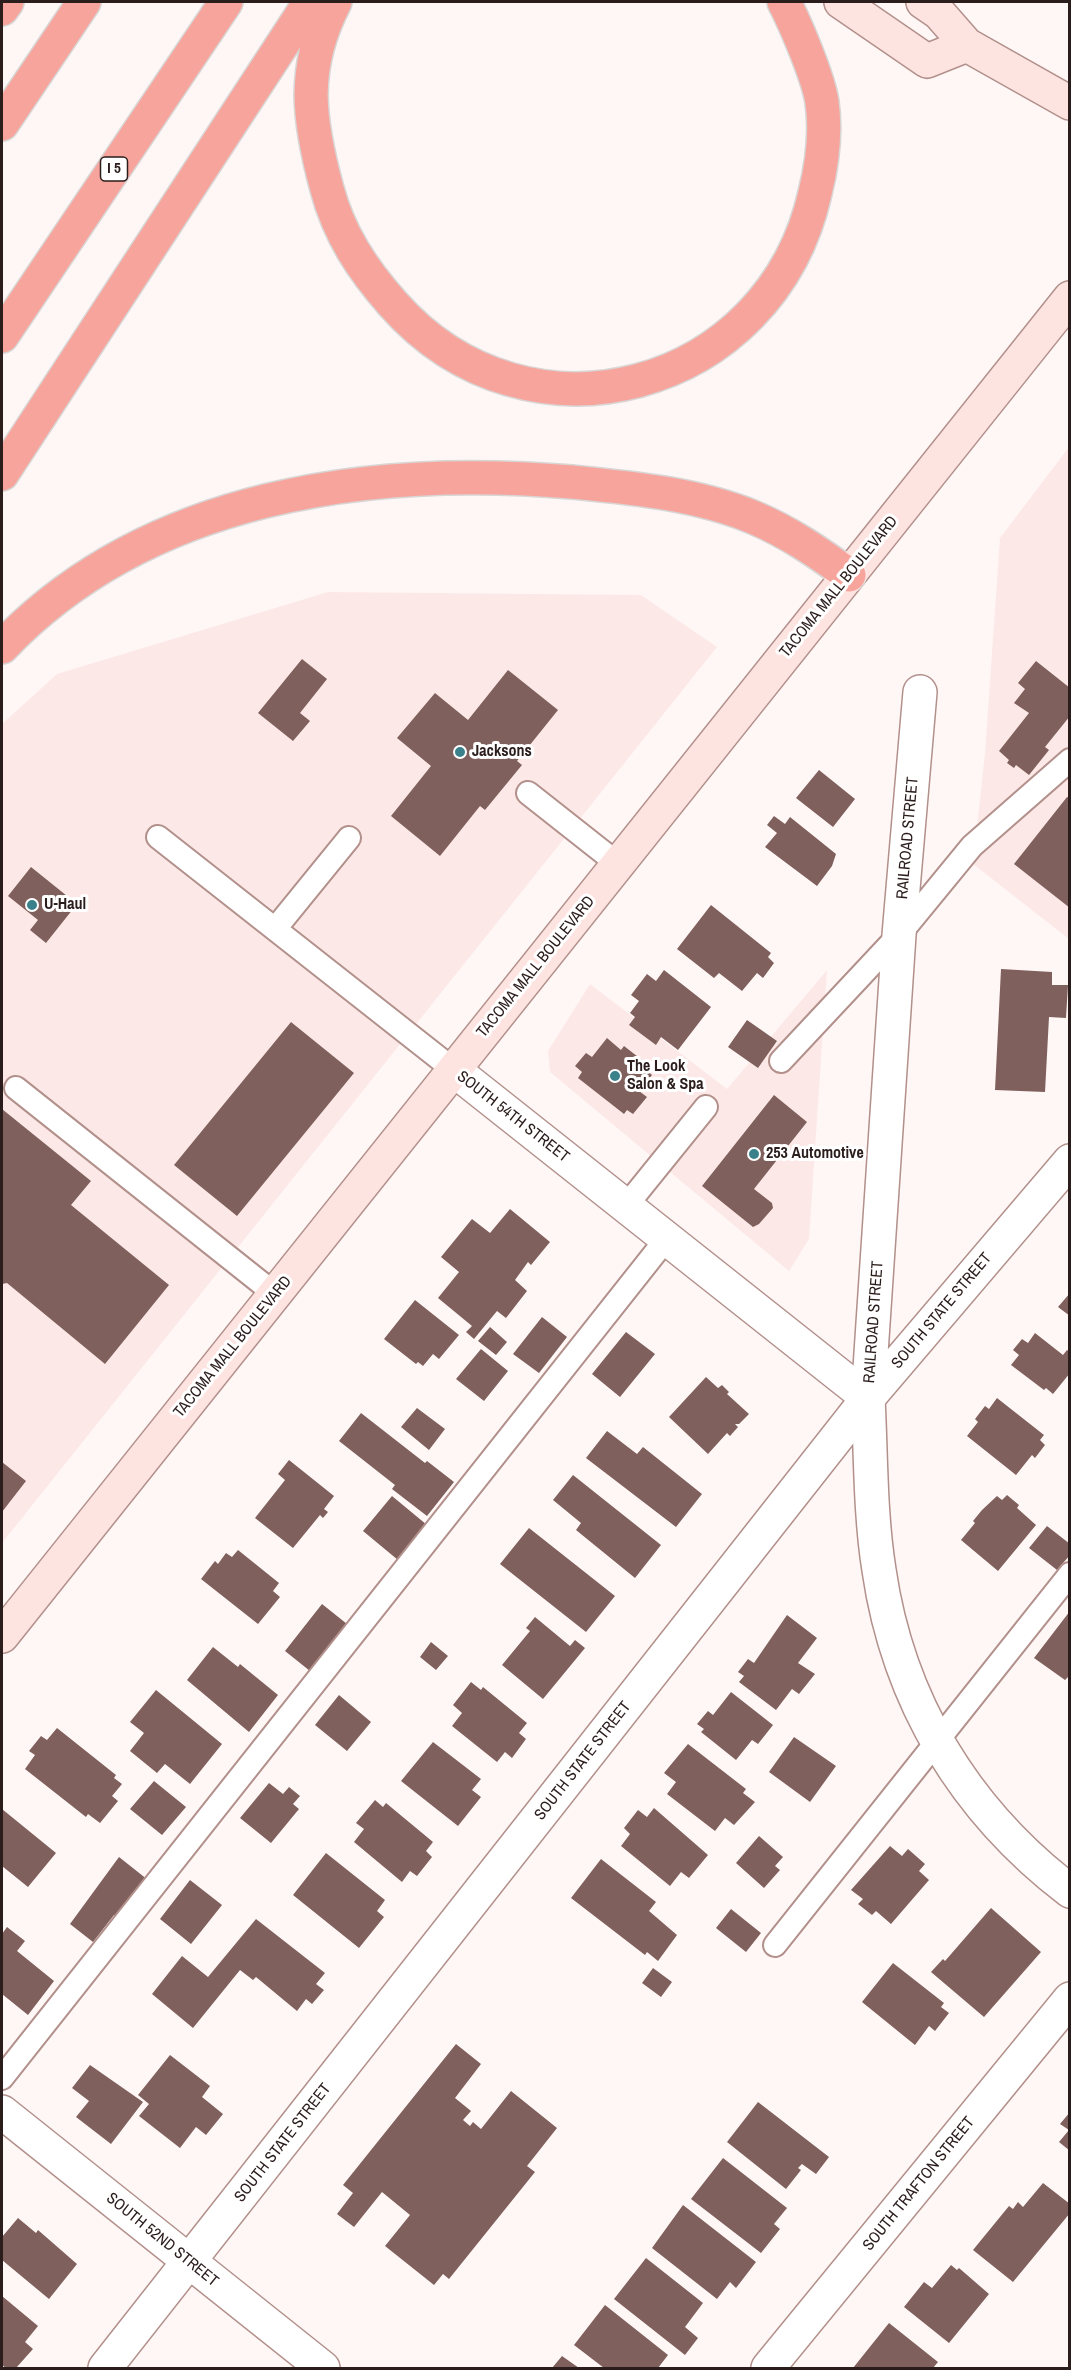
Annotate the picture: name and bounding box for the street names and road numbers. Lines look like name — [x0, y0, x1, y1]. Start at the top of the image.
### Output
road number: I 5 — [100, 157, 128, 181]
street label: TACOMA MALL BOULEVARD — [776, 512, 902, 662]
street label: RAILROAD STREET — [893, 776, 923, 900]
street label: TACOMA MALL BOULEVARD — [473, 892, 599, 1042]
street label: SOUTH 54TH STREET — [453, 1067, 573, 1167]
street label: SOUTH STATE STREET — [888, 1249, 996, 1373]
street label: RAILROAD STREET — [860, 1260, 888, 1384]
street label: TACOMA MALL BOULEVARD — [170, 1272, 296, 1422]
street label: SOUTH STATE STREET — [531, 1698, 635, 1824]
street label: SOUTH STATE STREET — [231, 2080, 335, 2206]
street label: SOUTH TRAFTON STREET — [859, 2113, 979, 2255]
street label: SOUTH 52ND STREET — [102, 2189, 222, 2291]

